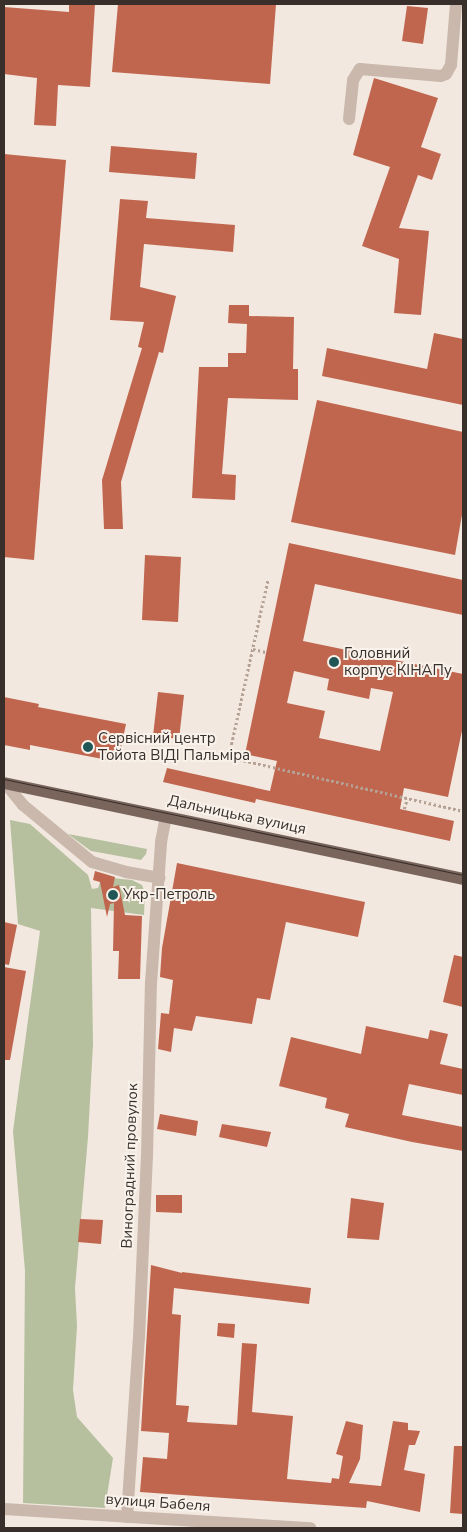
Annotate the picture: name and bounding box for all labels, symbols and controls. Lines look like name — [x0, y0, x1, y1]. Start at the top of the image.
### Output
place label: Головний корпус КІНАПу — [344, 644, 452, 679]
marker: Головний корпус КІНАПу — [328, 656, 340, 668]
place label: Сервісний центр Тойота ВІДІ Пальміра — [98, 729, 250, 764]
marker: Сервісний центр Тойота ВІДІ Пальміра — [82, 741, 94, 753]
street label: Дальницька вулиця — [166, 792, 308, 838]
place label: Укр-Петроль — [123, 886, 215, 904]
marker: Укр-Петроль — [107, 889, 119, 901]
street label: Виноградний провулок — [118, 1083, 142, 1249]
street label: вулиця Бабеля — [105, 1490, 211, 1516]

